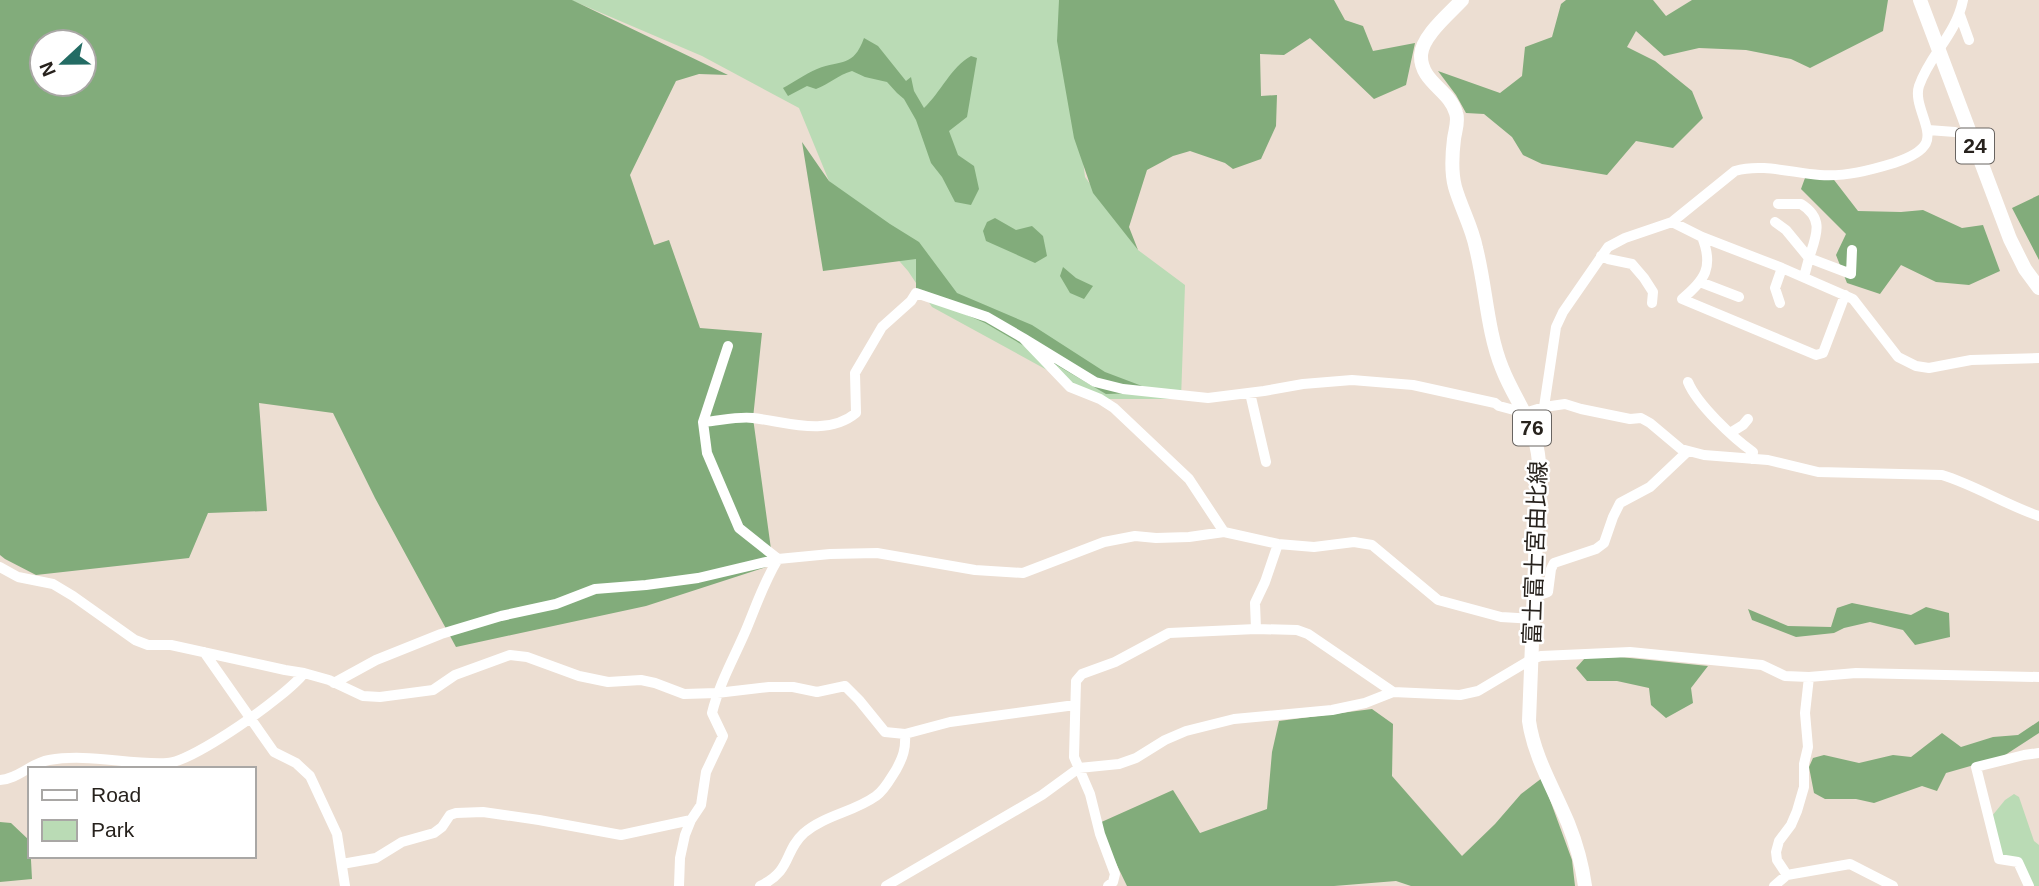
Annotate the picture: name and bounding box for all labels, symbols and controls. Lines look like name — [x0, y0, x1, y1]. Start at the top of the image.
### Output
north arrow — [28, 28, 98, 98]
text: N — [35, 59, 60, 79]
road number: 24 — [1956, 128, 1994, 164]
road number: 76 — [1513, 410, 1551, 446]
street label: 富士富士宮由比線 — [1519, 461, 1551, 645]
legend — [28, 767, 256, 858]
text: Road — [91, 783, 141, 806]
text: Park — [91, 818, 135, 841]

